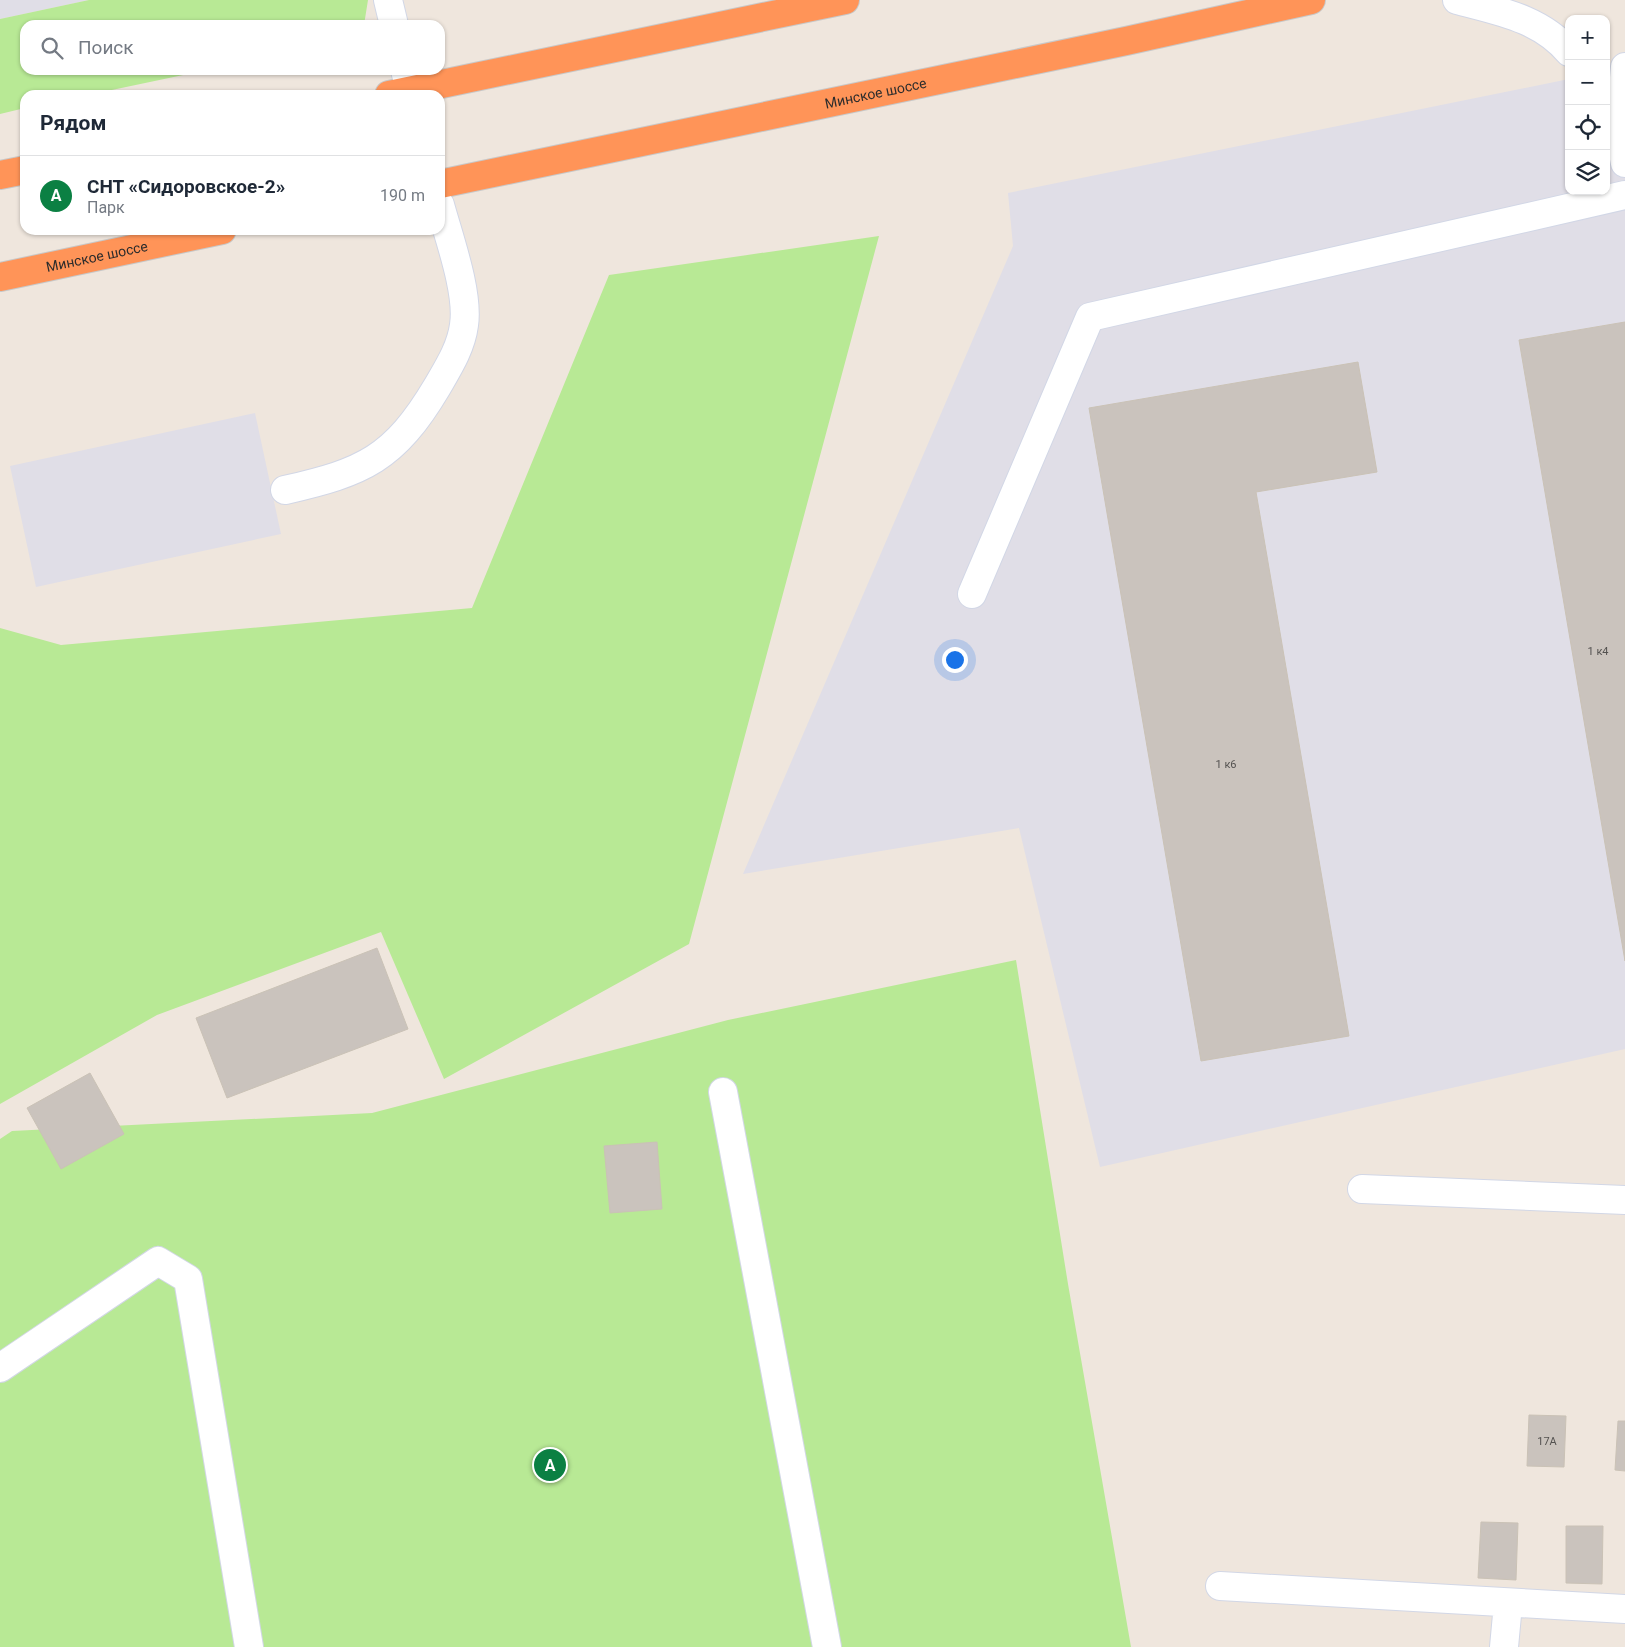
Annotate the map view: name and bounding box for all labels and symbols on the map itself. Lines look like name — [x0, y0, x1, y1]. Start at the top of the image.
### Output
street label: Минское шоссе — [823, 75, 928, 112]
street label: Минское шоссе — [45, 238, 149, 275]
house number: 1 к4 — [1587, 645, 1609, 658]
your location — [942, 647, 968, 673]
house number: 1 к6 — [1215, 758, 1237, 771]
house number: 17А — [1537, 1435, 1558, 1448]
pin: A — [534, 1446, 566, 1484]

